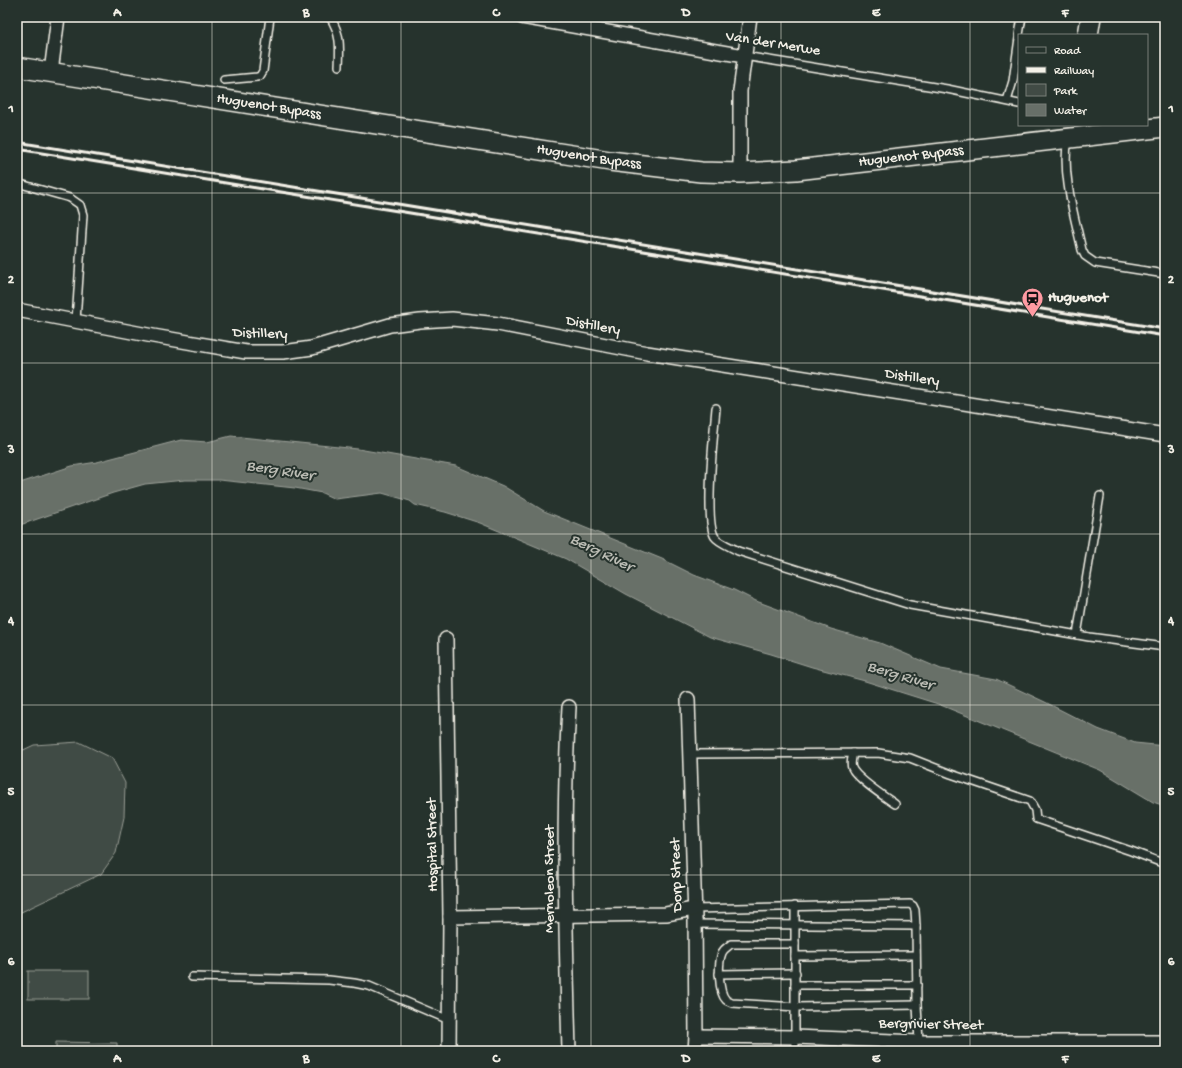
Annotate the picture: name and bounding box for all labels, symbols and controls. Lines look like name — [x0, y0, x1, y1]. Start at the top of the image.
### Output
text: A — [112, 6, 122, 21]
text: B — [302, 6, 311, 21]
text: C — [491, 6, 501, 21]
text: D — [681, 6, 691, 21]
text: E — [872, 6, 881, 21]
text: F — [1061, 6, 1070, 21]
street label: Van der Merwe — [723, 27, 822, 60]
legend — [1018, 34, 1148, 126]
text: Road — [1054, 45, 1081, 59]
text: Railway — [1054, 65, 1094, 79]
text: Park — [1053, 85, 1079, 99]
street label: Huguenot Bypass — [215, 90, 323, 124]
text: 1 — [7, 102, 14, 117]
text: 1 — [1167, 102, 1174, 117]
text: Water — [1054, 105, 1088, 119]
street label: Huguenot Bypass — [535, 141, 643, 174]
street label: Huguenot Bypass — [858, 141, 965, 172]
text: 2 — [8, 273, 15, 288]
text: 2 — [1168, 273, 1175, 288]
station icon: Huguenot — [1020, 285, 1046, 318]
place label: Huguenot — [1048, 289, 1110, 307]
street label: Distillery — [563, 312, 622, 340]
street label: Distillery — [231, 324, 288, 344]
street label: Distillery — [882, 365, 941, 391]
text: 3 — [7, 443, 15, 458]
text: 3 — [1167, 443, 1175, 458]
water label: Berg River — [245, 457, 318, 487]
water label: Berg River — [566, 531, 639, 579]
text: 4 — [7, 614, 15, 629]
text: 4 — [1167, 614, 1175, 629]
water label: Berg River — [865, 658, 938, 697]
text: 5 — [8, 785, 15, 800]
text: 5 — [1168, 785, 1175, 800]
street label: Hospital Street — [423, 796, 443, 892]
street label: Mernoleon Street — [541, 823, 559, 933]
street label: Dorp Street — [667, 836, 687, 913]
text: 6 — [8, 955, 15, 970]
text: 6 — [1168, 955, 1175, 970]
street label: Bergrivier Street — [878, 1015, 985, 1035]
text: A — [112, 1052, 122, 1067]
text: B — [302, 1052, 311, 1067]
text: C — [491, 1052, 501, 1067]
text: D — [681, 1052, 691, 1067]
text: E — [872, 1052, 881, 1067]
text: F — [1061, 1052, 1070, 1067]

